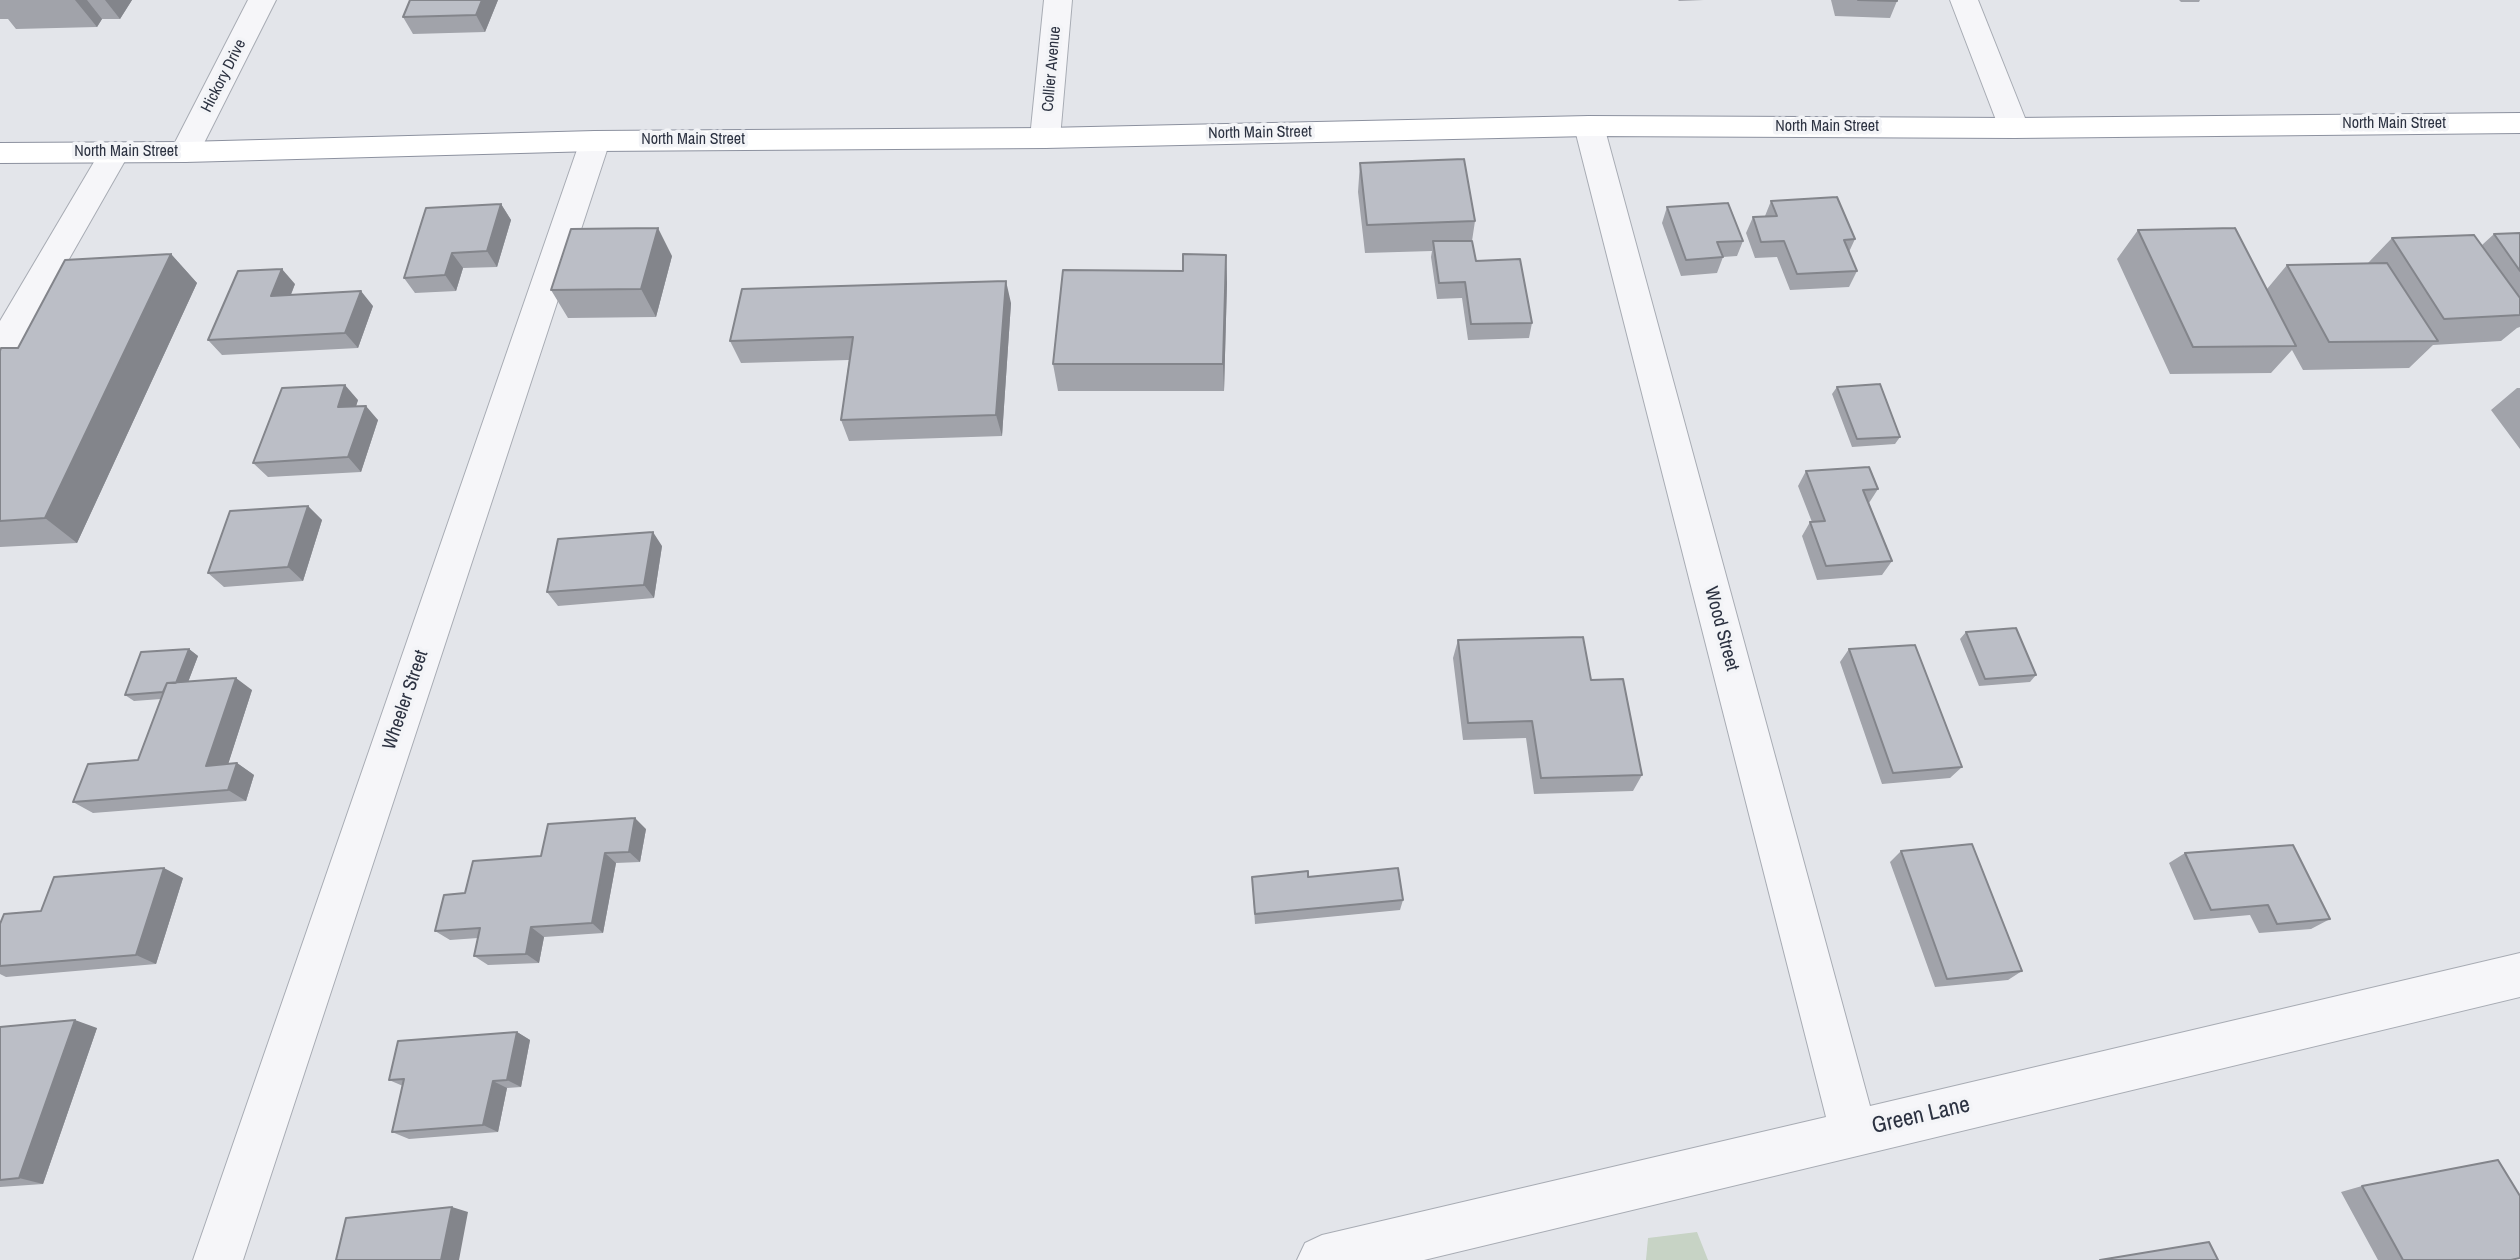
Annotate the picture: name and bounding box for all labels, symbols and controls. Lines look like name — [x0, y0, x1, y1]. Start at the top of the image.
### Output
street label: Collier Avenue — [1039, 25, 1065, 113]
street label: Hickory Drive — [197, 36, 251, 116]
street label: North Main Street — [2342, 114, 2446, 134]
street label: North Main Street — [1775, 117, 1879, 137]
street label: North Main Street — [1208, 122, 1312, 144]
street label: North Main Street — [641, 130, 745, 150]
street label: North Main Street — [74, 142, 178, 162]
street label: Wood Street — [1699, 584, 1743, 674]
street label: Wheeler Street — [378, 647, 434, 753]
street label: Green Lane — [1869, 1091, 1973, 1141]

